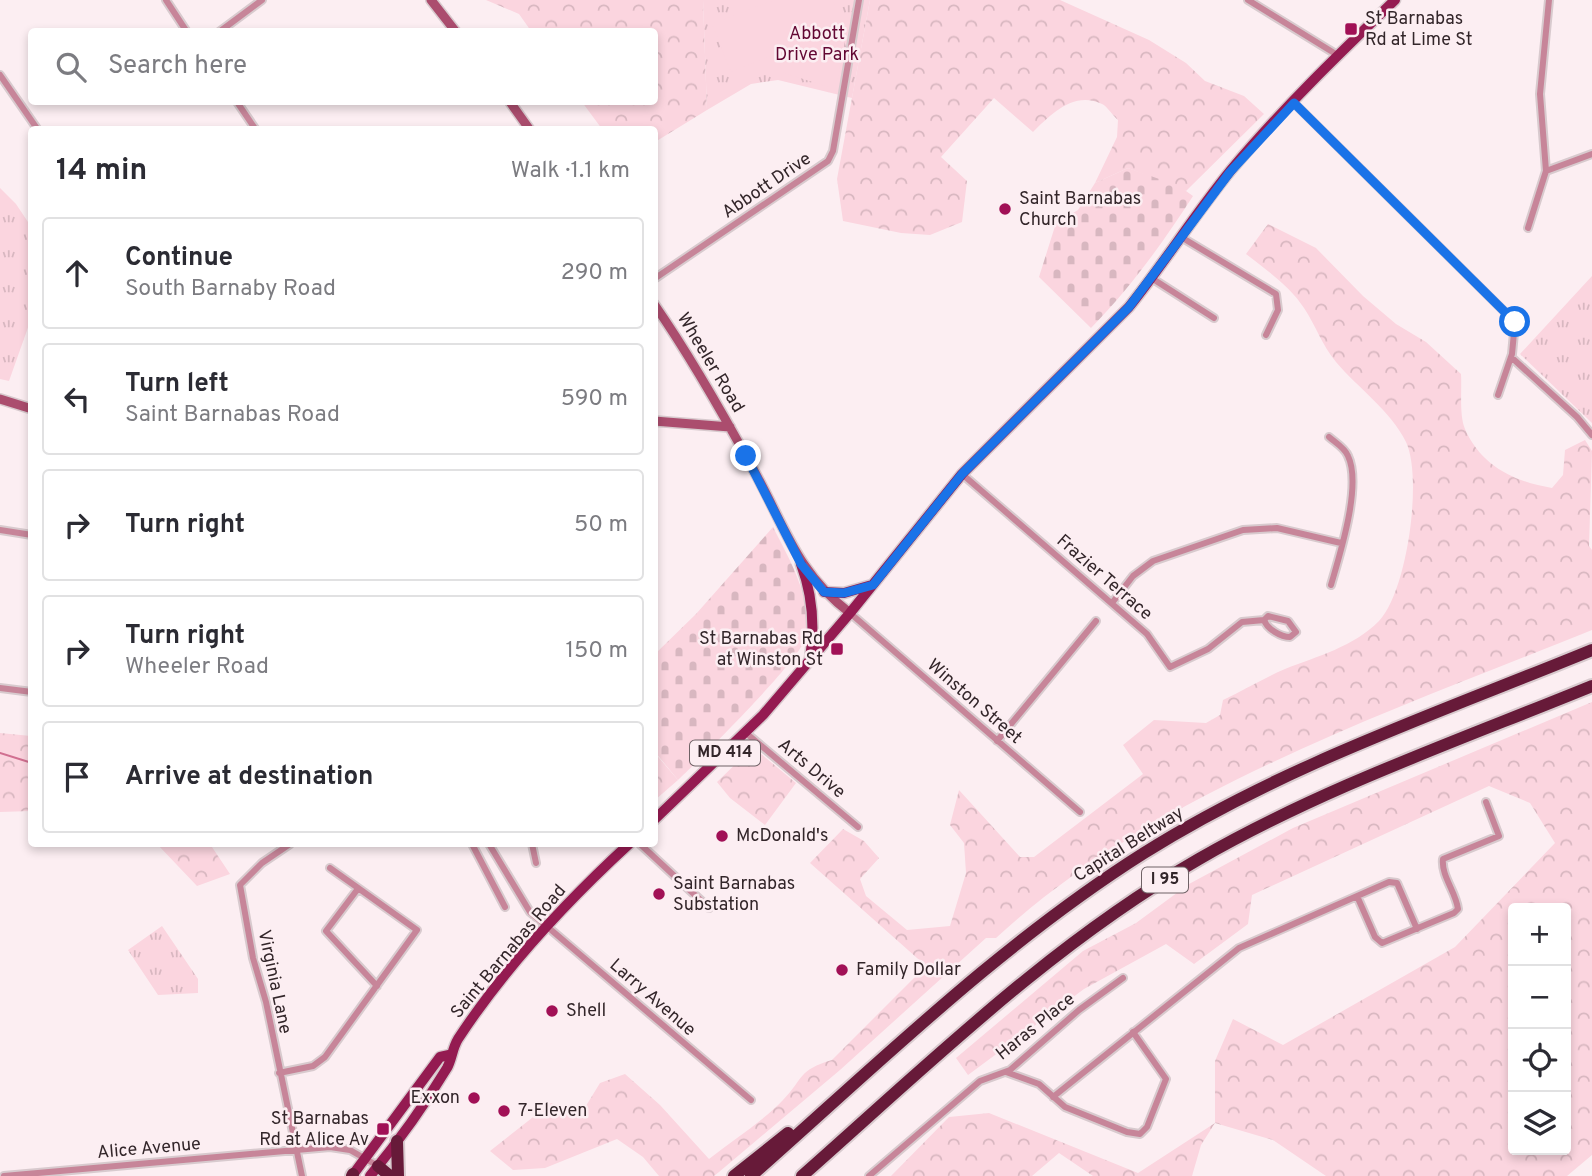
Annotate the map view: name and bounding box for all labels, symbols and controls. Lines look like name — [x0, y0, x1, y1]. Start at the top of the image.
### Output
place label: St Barnabas Rd at Lime St — [1365, 8, 1473, 52]
marker: St Barnabas Rd at Lime St — [1343, 21, 1359, 37]
park label: Abbott Drive Park — [775, 23, 859, 67]
search box — [28, 28, 658, 105]
icon: search — [52, 48, 90, 86]
text: Search here — [108, 50, 247, 83]
street label: Abbott Drive — [718, 148, 816, 224]
text: 14 min — [56, 153, 147, 190]
text: Walk · 1.1 km — [511, 157, 630, 186]
place label: Saint Barnabas Church — [1019, 188, 1141, 232]
marker: Saint Barnabas Church — [997, 201, 1013, 217]
text: Continue — [125, 242, 233, 275]
icon: ahead — [58, 254, 96, 292]
text: 290 m — [561, 259, 628, 288]
text: South Barnaby Road — [125, 275, 336, 304]
route start — [1499, 306, 1530, 337]
street label: Wheeler Road — [671, 309, 749, 417]
text: Turn left — [125, 368, 229, 401]
icon: left — [58, 380, 96, 418]
text: 590 m — [561, 385, 628, 414]
text: Saint Barnabas Road — [125, 401, 340, 430]
route end — [730, 440, 761, 471]
icon: right — [58, 506, 96, 544]
text: Turn right — [125, 509, 245, 542]
text: 50 m — [574, 511, 628, 540]
street label: Frazier Terrace — [1051, 530, 1157, 626]
text: Turn right — [125, 620, 245, 653]
place label: St Barnabas Rd at Winston St — [699, 628, 823, 672]
icon: right — [58, 632, 96, 670]
text: 150 m — [566, 637, 628, 666]
marker: St Barnabas Rd at Winston St — [829, 641, 845, 657]
text: Wheeler Road — [125, 653, 269, 682]
street label: Winston Street — [922, 654, 1026, 750]
street label: Arts Drive — [772, 734, 850, 804]
road number: MD 414 — [690, 740, 760, 766]
icon: arrive — [58, 758, 96, 796]
text: Arrive at destination — [125, 761, 373, 794]
street label: Capital Beltway — [1070, 802, 1188, 888]
place label: McDonald's — [736, 825, 828, 848]
marker: McDonald's — [714, 828, 730, 844]
road number: I 95 — [1142, 867, 1188, 892]
place label: Saint Barnabas Substation — [673, 873, 795, 917]
street label: Saint Barnabas Road — [446, 880, 572, 1024]
marker: Saint Barnabas Substation — [651, 886, 667, 902]
map controls — [1508, 903, 1571, 1155]
button: + — [1508, 903, 1571, 966]
street label: Virginia Lane — [252, 928, 296, 1036]
street label: Larry Avenue — [604, 954, 700, 1042]
place label: Family Dollar — [856, 959, 961, 982]
marker: Family Dollar — [834, 962, 850, 978]
button: − — [1508, 966, 1571, 1029]
street label: Haras Place — [992, 988, 1080, 1066]
place label: Shell — [566, 1000, 606, 1023]
marker: Shell — [544, 1003, 560, 1019]
button: locate — [1508, 1029, 1571, 1092]
place label: Exxon — [411, 1087, 460, 1110]
marker: Exxon — [466, 1090, 482, 1106]
button: layers — [1508, 1092, 1571, 1155]
place label: 7-Eleven — [518, 1100, 587, 1123]
marker: 7-Eleven — [496, 1103, 512, 1119]
place label: St Barnabas Rd at Alice Av — [259, 1108, 369, 1152]
marker: St Barnabas Rd at Alice Av — [375, 1121, 391, 1137]
street label: Alice Avenue — [96, 1133, 202, 1165]

